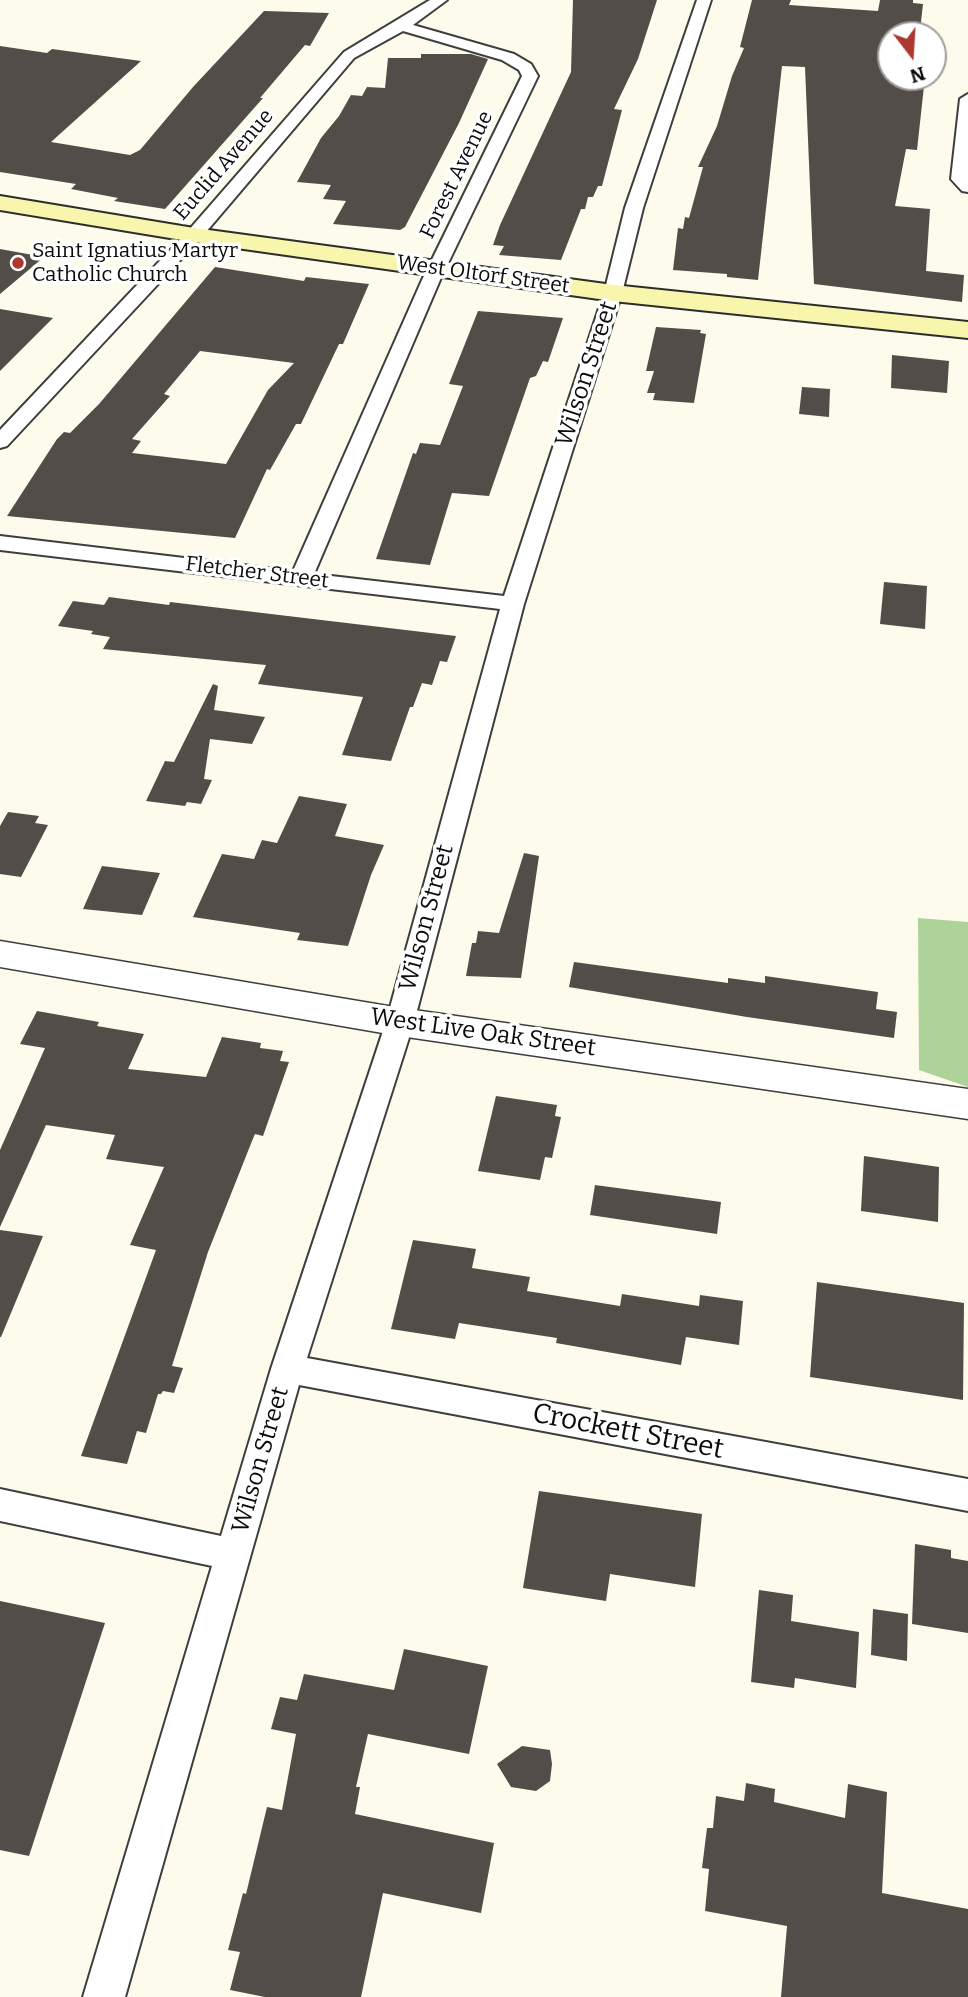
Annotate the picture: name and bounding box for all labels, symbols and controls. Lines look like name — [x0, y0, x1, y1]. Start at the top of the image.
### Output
north arrow — [877, 21, 947, 91]
text: N — [907, 62, 928, 88]
street label: Euclid Avenue — [169, 104, 279, 226]
street label: Forest Avenue — [415, 107, 499, 243]
place label: Saint Ignatius Martyr Catholic Church — [32, 238, 238, 288]
street label: West Oltorf Street — [395, 250, 571, 300]
marker: Saint Ignatius Martyr Catholic Church — [10, 255, 26, 271]
street label: Wilson Street — [550, 298, 624, 450]
street label: Fletcher Street — [184, 552, 330, 594]
street label: Wilson Street — [394, 842, 460, 994]
street label: West Live Oak Street — [368, 1003, 598, 1063]
street label: Wilson Street — [226, 1384, 296, 1536]
street label: Crockett Street — [530, 1397, 726, 1467]

